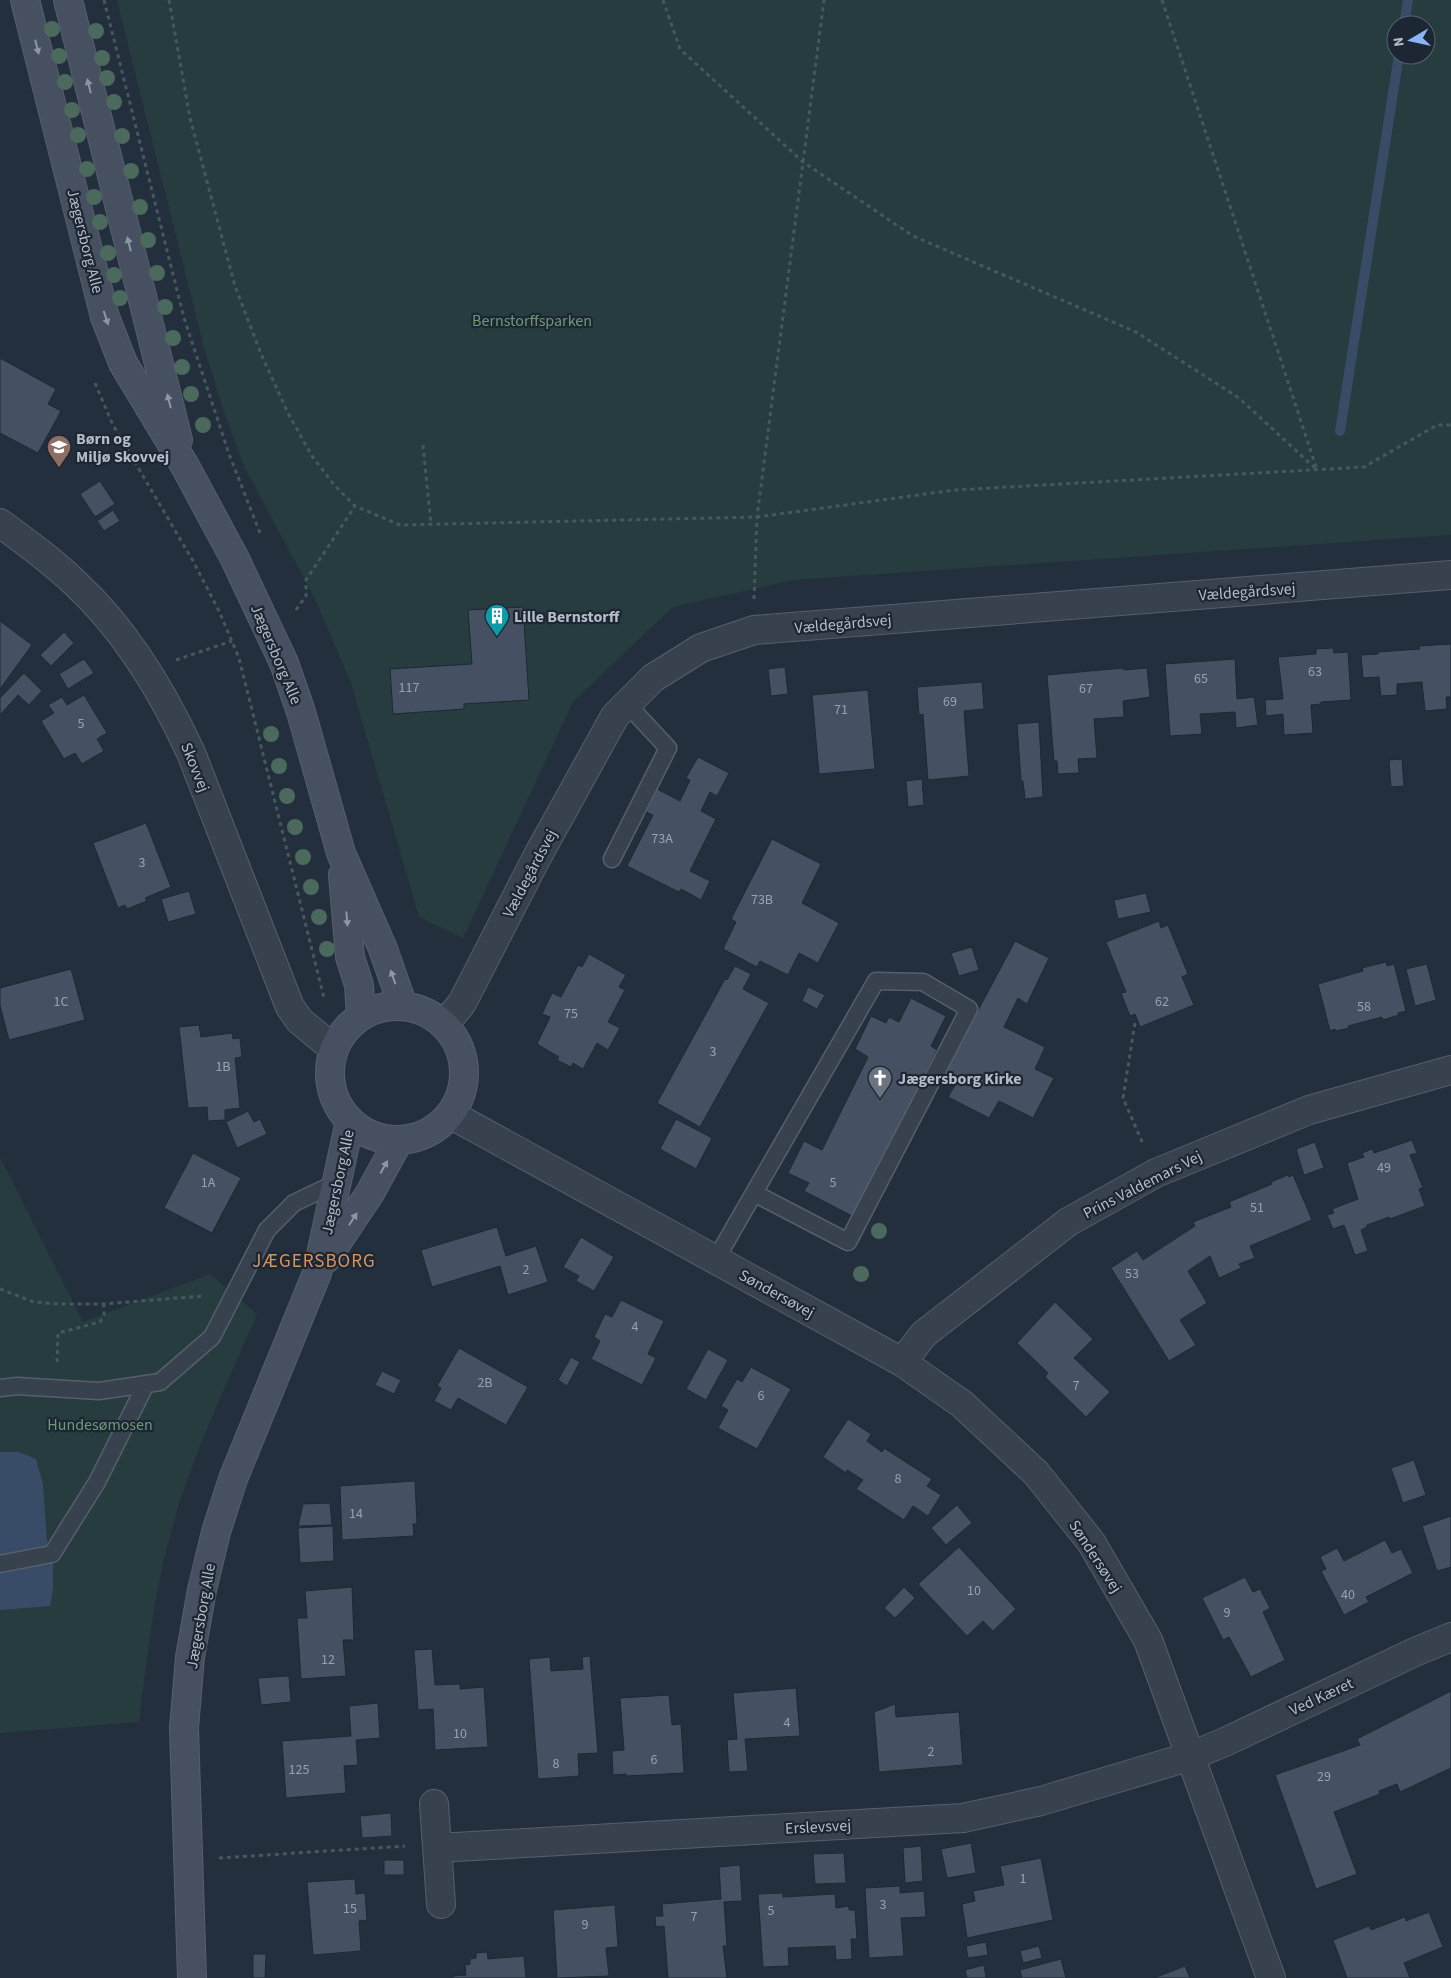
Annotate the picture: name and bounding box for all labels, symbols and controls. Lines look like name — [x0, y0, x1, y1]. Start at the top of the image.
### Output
north arrow — [1386, 15, 1436, 65]
text: N — [1389, 36, 1410, 48]
one-way arrow — [33, 40, 41, 55]
one-way arrow — [85, 79, 93, 94]
street label: Jægersborg Alle — [61, 187, 109, 296]
one-way arrow — [125, 236, 133, 251]
park label: Bernstorffsparken — [472, 310, 592, 332]
one-way arrow — [102, 311, 110, 326]
one-way arrow — [165, 394, 173, 409]
place label: Børn og Miljø Skovvej — [76, 428, 169, 468]
school or university icon: Børn og Miljø Skovvej — [46, 434, 72, 468]
street label: Vældegårdsvej — [1198, 578, 1296, 606]
street label: Jægersborg Alle — [245, 601, 307, 708]
building icon: Lille Bernstorff — [484, 603, 510, 637]
place label: Lille Bernstorff — [514, 606, 621, 628]
street label: Vældegårdsvej — [794, 609, 892, 639]
house number: 63 — [1308, 662, 1322, 682]
house number: 65 — [1194, 669, 1208, 689]
house number: 117 — [399, 678, 419, 698]
house number: 67 — [1079, 679, 1093, 699]
house number: 69 — [943, 692, 957, 712]
house number: 71 — [834, 700, 848, 720]
house number: 5 — [78, 714, 85, 734]
street label: Skovvej — [175, 739, 215, 795]
street label: Vældegårdsvej — [497, 825, 562, 922]
house number: 73A — [651, 829, 673, 849]
house number: 3 — [139, 853, 146, 873]
house number: 73B — [751, 890, 773, 910]
one-way arrow — [343, 912, 351, 928]
one-way arrow — [389, 970, 396, 985]
house number: 1C — [54, 992, 68, 1012]
house number: 62 — [1155, 992, 1169, 1012]
house number: 58 — [1357, 997, 1371, 1017]
house number: 75 — [564, 1004, 578, 1024]
house number: 3 — [710, 1042, 717, 1062]
house number: 1B — [215, 1057, 231, 1077]
church icon: Jægersborg Kirke — [867, 1065, 893, 1099]
place label: Jægersborg Kirke — [898, 1068, 1022, 1090]
street label: Jægersborg Alle — [316, 1128, 360, 1237]
street label: Prins Valdemars Vej — [1079, 1145, 1206, 1224]
house number: 49 — [1377, 1158, 1391, 1178]
one-way arrow — [380, 1159, 388, 1174]
house number: 1A — [201, 1173, 216, 1193]
house number: 5 — [830, 1173, 837, 1193]
house number: 51 — [1250, 1198, 1264, 1218]
one-way arrow — [348, 1212, 358, 1225]
district label: JÆGERSBORG — [252, 1248, 376, 1275]
house number: 2 — [523, 1260, 530, 1280]
street label: Søndersøvej — [735, 1264, 818, 1324]
house number: 53 — [1125, 1264, 1139, 1284]
house number: 4 — [632, 1317, 639, 1337]
house number: 2B — [477, 1373, 493, 1393]
house number: 7 — [1073, 1376, 1080, 1396]
house number: 6 — [758, 1386, 765, 1406]
park label: Hundesømosen — [47, 1414, 153, 1436]
house number: 8 — [895, 1469, 902, 1489]
house number: 14 — [349, 1504, 363, 1524]
street label: Søndersøvej — [1063, 1516, 1127, 1597]
street label: Jægersborg Alle — [181, 1562, 221, 1671]
house number: 10 — [967, 1581, 981, 1601]
house number: 40 — [1341, 1585, 1355, 1605]
house number: 9 — [1224, 1603, 1231, 1623]
house number: 12 — [321, 1650, 335, 1670]
street label: Ved Kæret — [1286, 1672, 1358, 1721]
house number: 4 — [784, 1713, 791, 1733]
house number: 10 — [453, 1724, 467, 1744]
house number: 2 — [928, 1742, 935, 1762]
house number: 6 — [651, 1750, 658, 1770]
house number: 8 — [553, 1754, 560, 1774]
house number: 125 — [289, 1760, 309, 1780]
house number: 29 — [1317, 1767, 1331, 1787]
street label: Erslevsvej — [784, 1814, 852, 1840]
house number: 1 — [1020, 1869, 1027, 1889]
house number: 3 — [880, 1895, 887, 1915]
house number: 15 — [343, 1899, 357, 1919]
house number: 5 — [768, 1901, 775, 1921]
house number: 7 — [691, 1907, 698, 1927]
house number: 9 — [582, 1915, 589, 1935]

